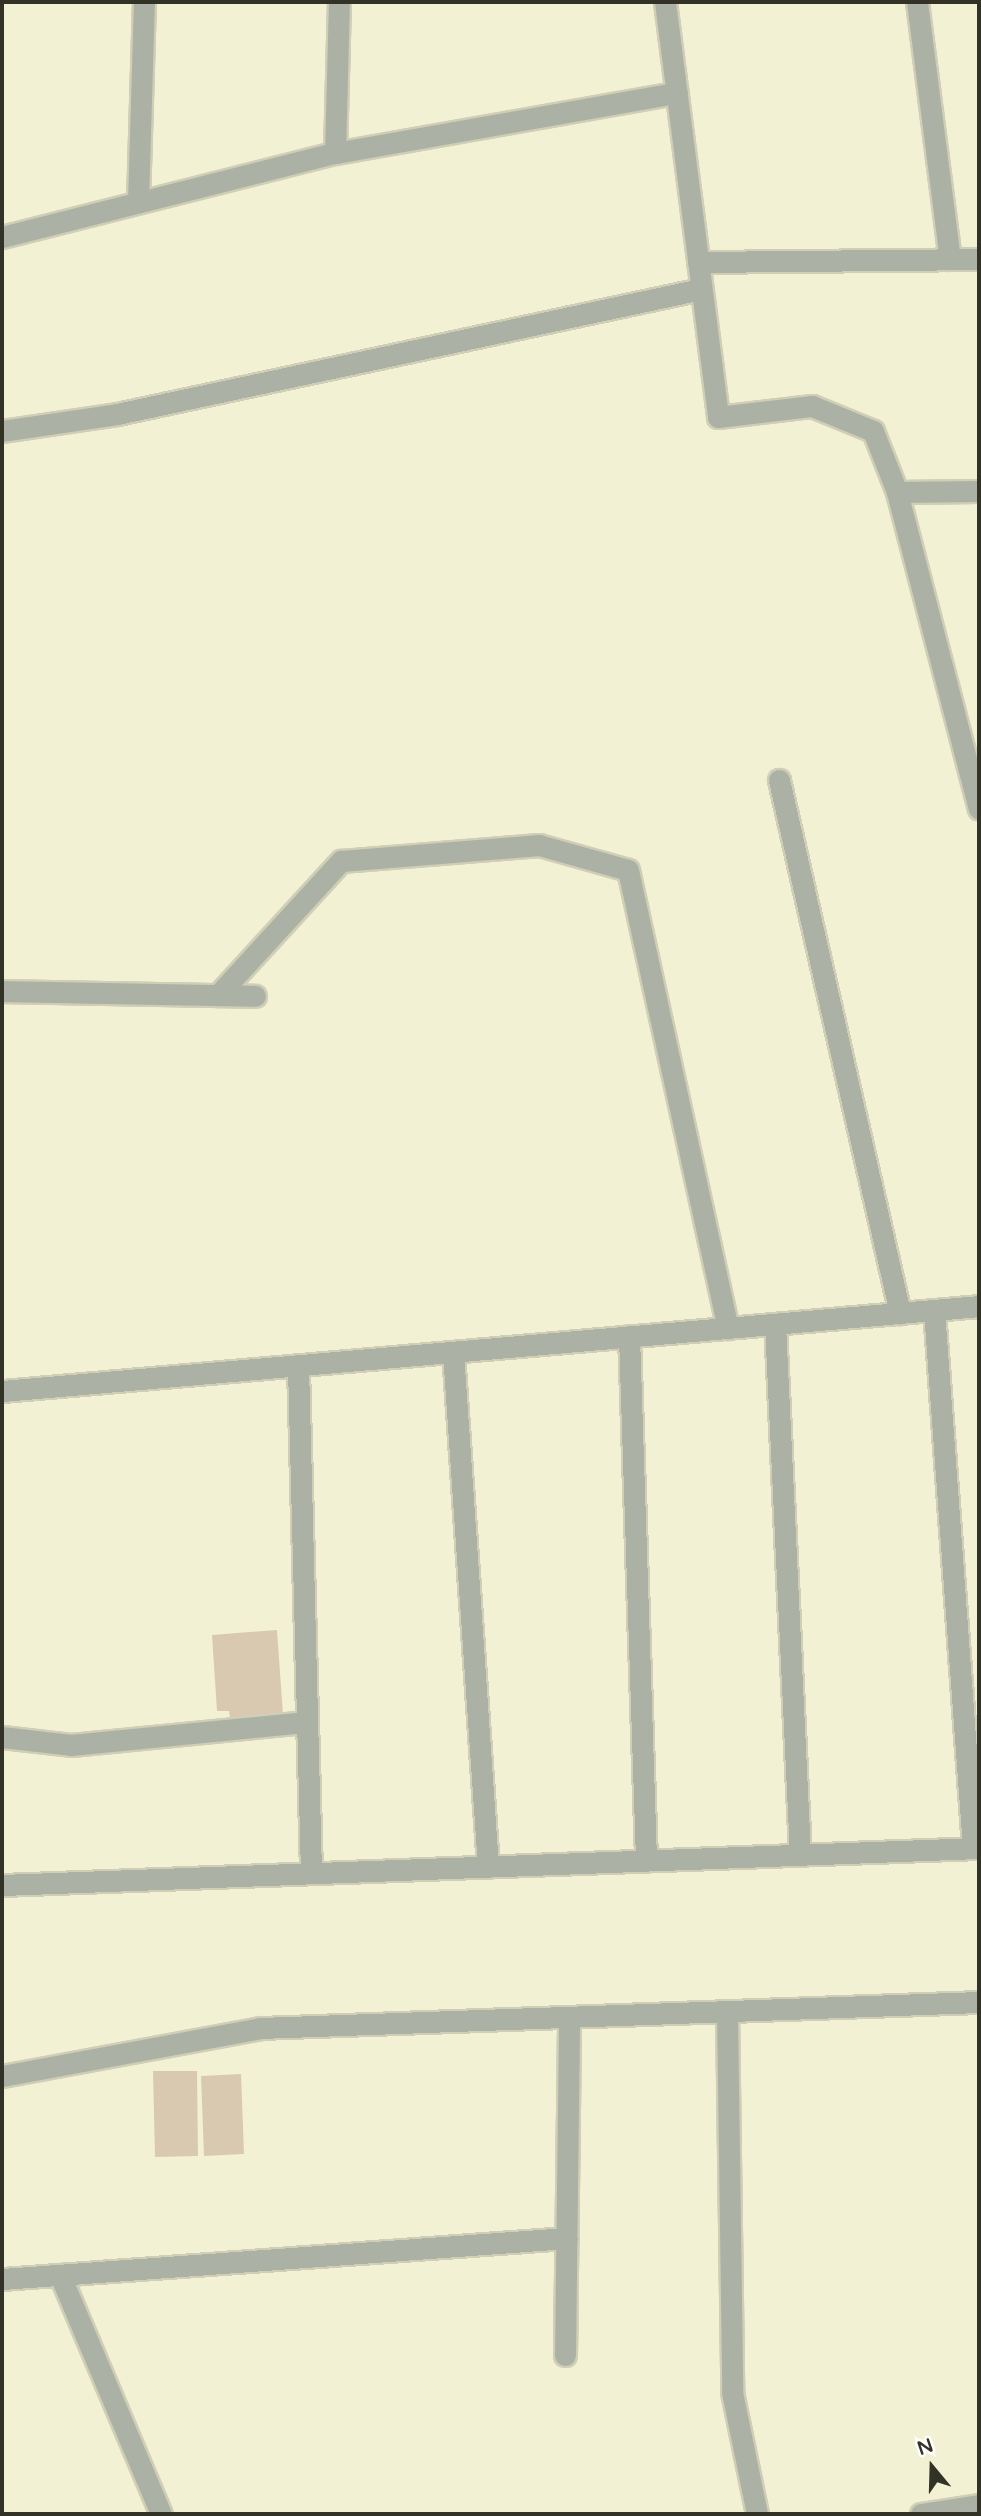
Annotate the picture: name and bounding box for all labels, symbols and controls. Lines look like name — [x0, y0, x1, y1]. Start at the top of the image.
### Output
north arrow — [897, 2432, 967, 2502]
text: N — [914, 2434, 936, 2460]

